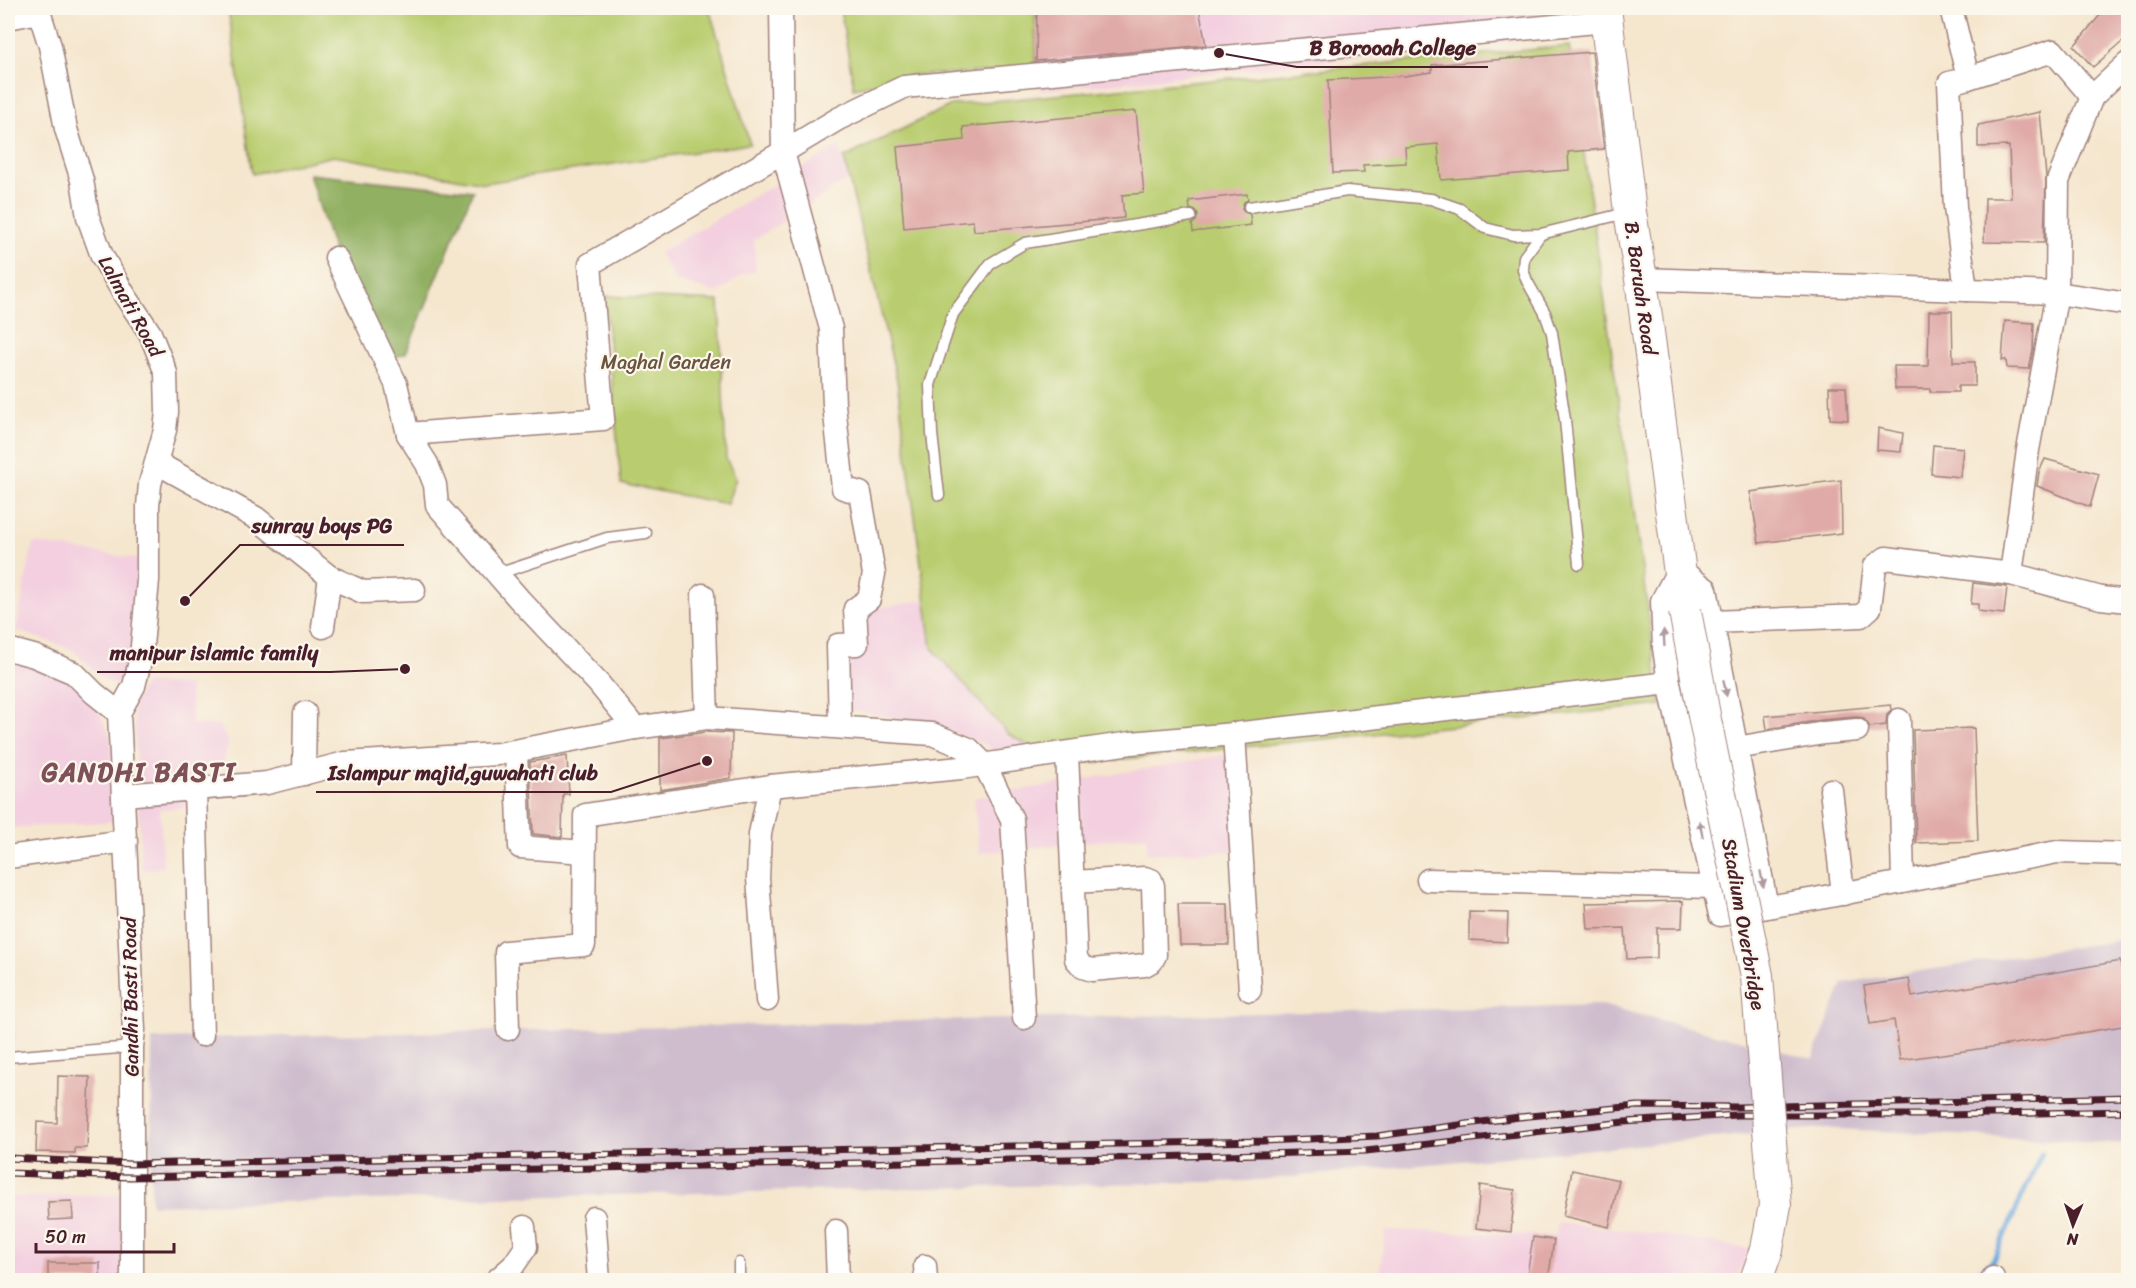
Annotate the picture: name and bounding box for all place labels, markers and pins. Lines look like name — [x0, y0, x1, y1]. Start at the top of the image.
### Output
callout: B Borooah College — [1297, 28, 1488, 67]
callout: sunray boys PG — [240, 506, 404, 545]
callout: manipur islamic family — [97, 633, 330, 672]
callout: Islampur majid,guwahati club — [316, 753, 611, 792]

